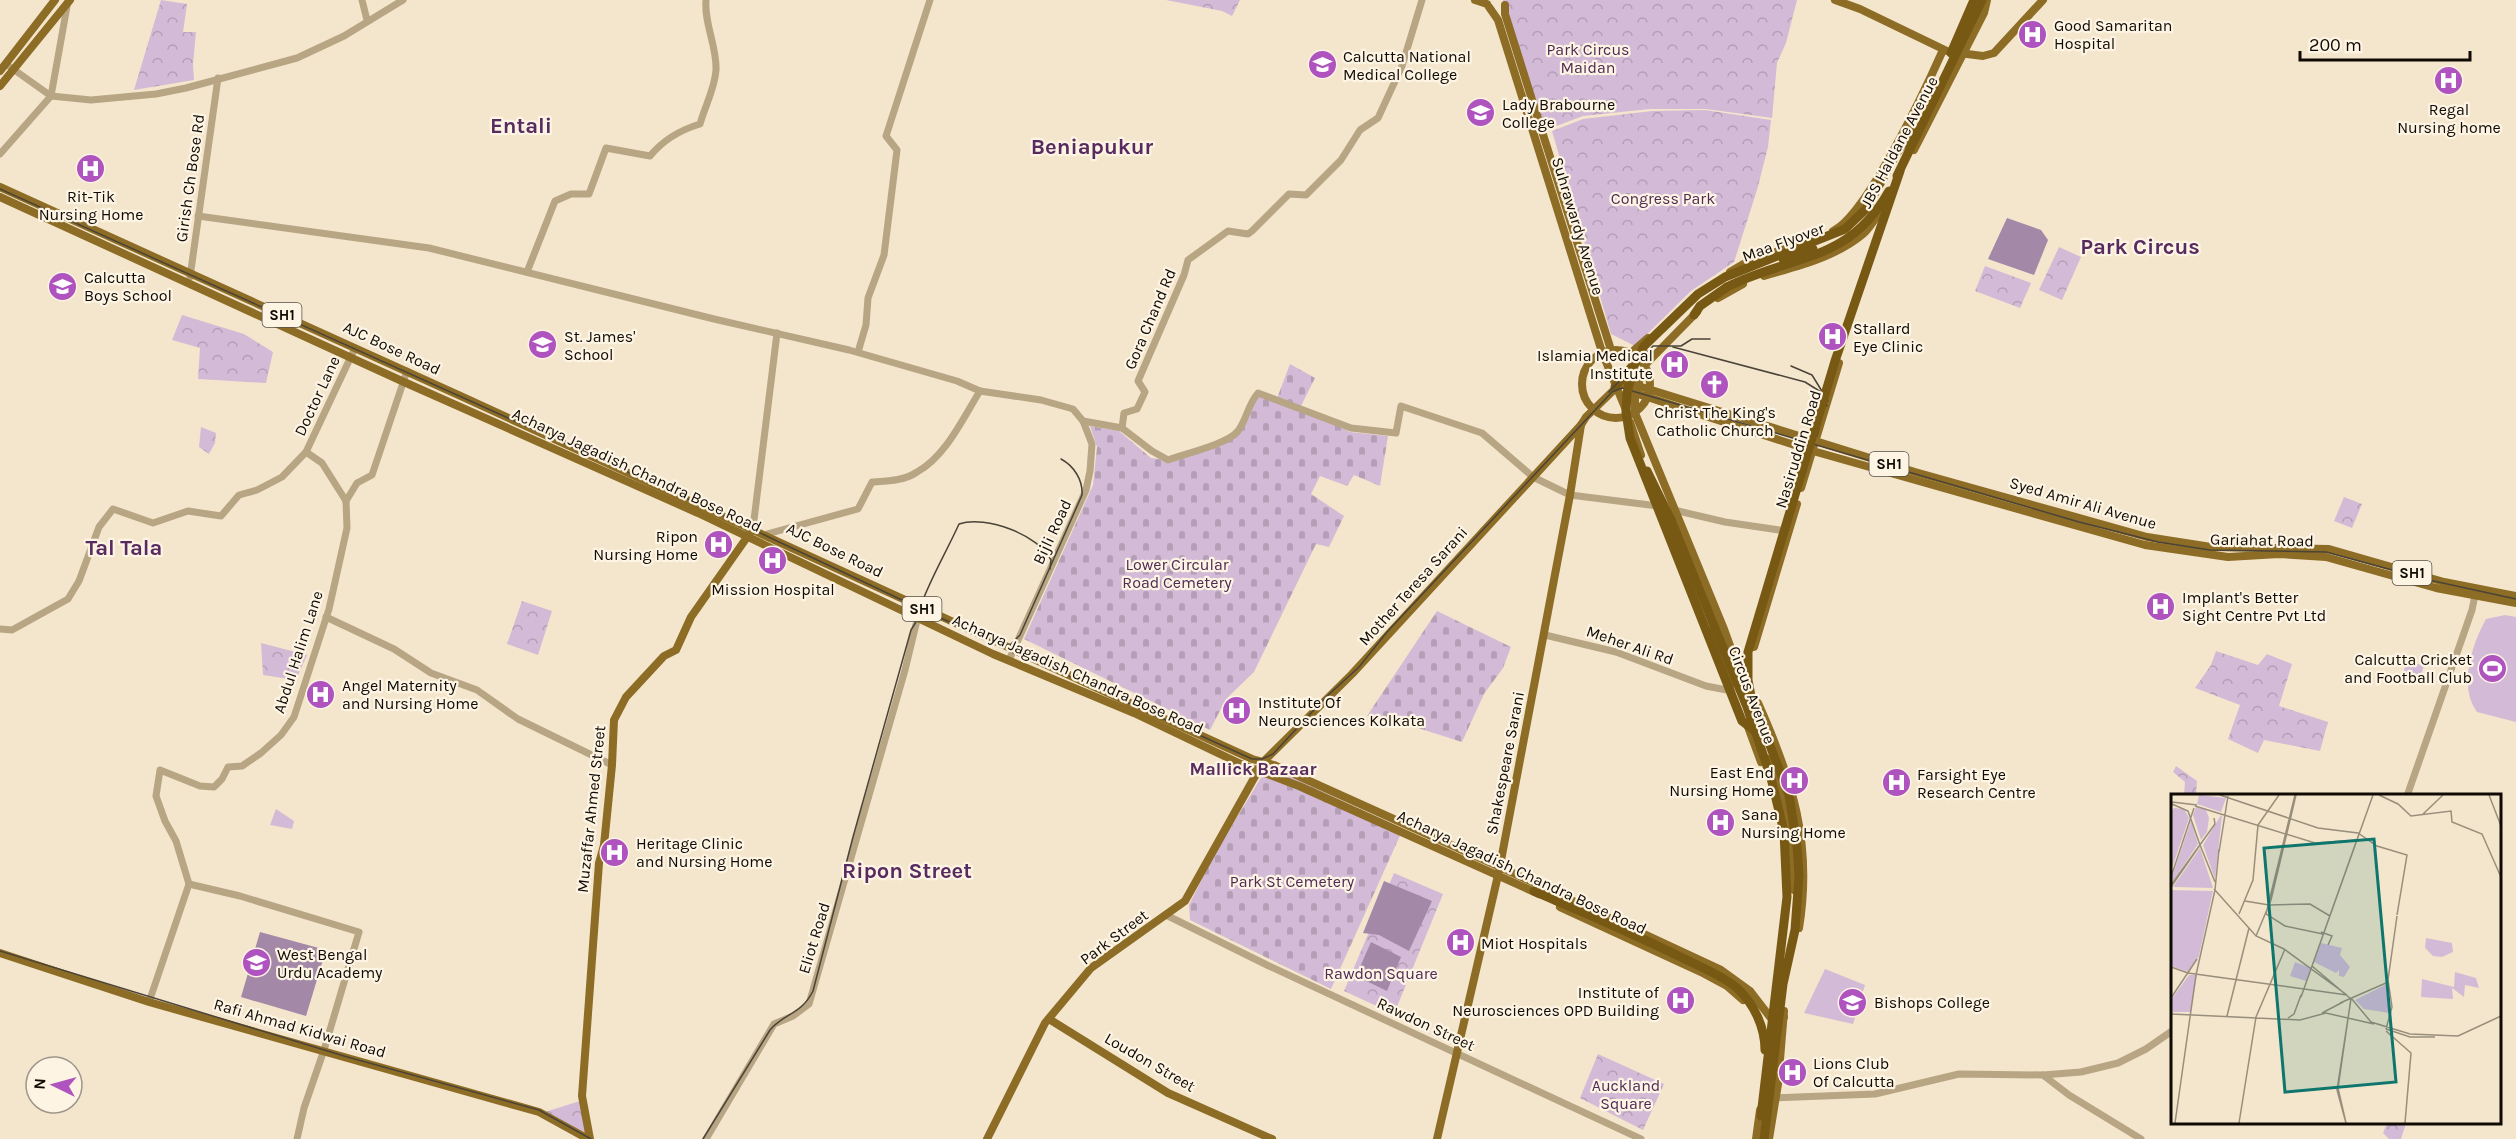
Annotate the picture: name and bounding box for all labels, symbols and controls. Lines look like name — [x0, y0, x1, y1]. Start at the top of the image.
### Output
place label: Good Samaritan Hospital — [2054, 16, 2172, 53]
hospital icon: Good Samaritan Hospital — [2017, 18, 2049, 50]
scale bar — [2300, 24, 2470, 62]
text: 200 m — [2309, 34, 2362, 56]
park label: Park Circus Maidan — [1547, 40, 1629, 77]
place label: Calcutta National Medical College — [1343, 47, 1471, 84]
school or university icon: Calcutta National Medical College — [1306, 49, 1338, 81]
hospital icon: Regal Nursing home — [2433, 65, 2465, 97]
street label: JBS Haldane Avenue — [1856, 73, 1942, 211]
place label: Lady Brabourne College — [1502, 95, 1615, 132]
school or university icon: Lady Brabourne College — [1465, 97, 1497, 129]
place label: Regal Nursing home — [2397, 100, 2501, 137]
street label: Girish Ch Bose Rd — [172, 113, 208, 243]
district label: Entali — [490, 113, 552, 139]
district label: Beniapukur — [1031, 134, 1154, 160]
hospital icon: Rit-Tik Nursing Home — [75, 152, 107, 184]
street label: Suhrawardy Avenue — [1548, 155, 1608, 297]
place label: Rit-Tik Nursing Home — [39, 187, 143, 224]
park label: Congress Park — [1611, 189, 1715, 208]
street label: Maa Flyover — [1739, 218, 1827, 266]
district label: Park Circus — [2080, 234, 2200, 260]
street label: Gora Chand Rd — [1120, 266, 1180, 372]
place label: Calcutta Boys School — [84, 268, 172, 305]
school or university icon: Calcutta Boys School — [47, 270, 79, 302]
road number: SH1 — [262, 303, 302, 327]
street label: AJC Bose Road — [340, 317, 444, 379]
place label: Stallard Eye Clinic — [1853, 319, 1923, 356]
hospital icon: Stallard Eye Clinic — [1816, 321, 1848, 353]
place label: St. James' School — [564, 327, 635, 364]
school or university icon: St. James' School — [527, 329, 559, 361]
place label: Islamia Medical Institute — [1537, 346, 1653, 383]
hospital icon: Islamia Medical Institute — [1658, 348, 1690, 380]
street label: Doctor Lane — [290, 353, 344, 439]
church icon: Christ The King's Catholic Church — [1699, 368, 1731, 400]
street label: Nasiruddin Road — [1771, 388, 1825, 510]
place label: Christ The King's Catholic Church — [1654, 403, 1776, 440]
street label: Acharya Jagadish Chandra Bose Road — [509, 404, 765, 536]
road number: SH1 — [1870, 452, 1908, 476]
street label: Syed Amir Ali Avenue — [2007, 473, 2159, 533]
street label: Bijli Road — [1029, 496, 1075, 568]
street label: AJC Bose Road — [784, 518, 886, 582]
street label: Mother Teresa Sarani — [1355, 523, 1471, 649]
place label: Ripon Nursing Home — [593, 527, 698, 564]
hospital icon: Ripon Nursing Home — [703, 529, 735, 561]
street label: Gariahat Road — [2210, 530, 2314, 550]
district label: Tal Tala — [86, 535, 162, 561]
hospital icon: Mission Hospital — [757, 545, 789, 577]
park label: Lower Circular Road Cemetery — [1122, 555, 1232, 592]
road number: SH1 — [2392, 561, 2432, 585]
place label: Mission Hospital — [711, 580, 835, 599]
street label: Abdul Halim Lane — [269, 588, 327, 716]
place label: Implant's Better Sight Centre Pvt Ltd — [2182, 588, 2326, 625]
hospital icon: Implant's Better Sight Centre Pvt Ltd — [2145, 590, 2177, 622]
road number: SH1 — [902, 597, 942, 621]
street label: Acharya Jagadish Chandra Bose Road — [950, 610, 1206, 738]
street label: Meher Ali Rd — [1584, 621, 1676, 669]
street label: Circus Avenue — [1725, 643, 1779, 747]
place label: Calcutta Cricket and Football Club — [2344, 650, 2472, 687]
sports icon: Calcutta Cricket and Football Club — [2477, 652, 2509, 684]
place label: Angel Maternity and Nursing Home — [342, 676, 478, 713]
hospital icon: Angel Maternity and Nursing Home — [305, 678, 337, 710]
street label: Shakespeare Sarani — [1482, 690, 1528, 836]
place label: Institute Of Neurosciences Kolkata — [1258, 693, 1425, 730]
hospital icon: Institute Of Neurosciences Kolkata — [1221, 695, 1253, 727]
street label: Muzaffar Ahmed Street — [573, 724, 609, 894]
district label: Mallick Bazaar — [1189, 758, 1317, 780]
place label: East End Nursing Home — [1669, 763, 1774, 800]
hospital icon: East End Nursing Home — [1779, 765, 1811, 797]
place label: Farsight Eye Research Centre — [1917, 765, 2036, 802]
hospital icon: Farsight Eye Research Centre — [1880, 767, 1912, 799]
inset map — [2171, 794, 2501, 1124]
place label: Sana Nursing Home — [1741, 805, 1846, 842]
street label: Acharya Jagadish Chandra Bose Road — [1394, 806, 1650, 938]
hospital icon: Sana Nursing Home — [1704, 807, 1736, 839]
place label: Heritage Clinic and Nursing Home — [636, 834, 772, 871]
hospital icon: Heritage Clinic and Nursing Home — [599, 836, 631, 868]
district label: Ripon Street — [842, 858, 972, 884]
park label: Park St Cemetery — [1230, 872, 1355, 891]
street label: Eliot Road — [794, 900, 834, 976]
street label: Park Street — [1076, 905, 1152, 969]
hospital icon: Miot Hospitals — [1444, 927, 1476, 959]
place label: Miot Hospitals — [1481, 934, 1588, 953]
place label: West Bengal Urdu Academy — [277, 945, 383, 982]
school or university icon: West Bengal Urdu Academy — [240, 947, 272, 979]
park label: Rawdon Square — [1324, 964, 1438, 983]
place label: Institute of Neurosciences OPD Building — [1452, 983, 1660, 1020]
hospital icon: Institute of Neurosciences OPD Building — [1664, 985, 1696, 1017]
school or university icon: Bishops College — [1837, 986, 1869, 1018]
street label: Rawdon Street — [1374, 993, 1478, 1055]
place label: Bishops College — [1874, 993, 1990, 1012]
street label: Rafi Ahmad Kidwai Road — [212, 994, 388, 1062]
street label: Loudon Street — [1101, 1028, 1199, 1096]
place label: Lions Club Of Calcutta — [1813, 1054, 1895, 1091]
north arrow — [24, 1055, 84, 1115]
hospital icon: Lions Club Of Calcutta — [1776, 1056, 1808, 1088]
park label: Auckland Square — [1592, 1076, 1660, 1113]
text: N — [30, 1077, 50, 1090]

